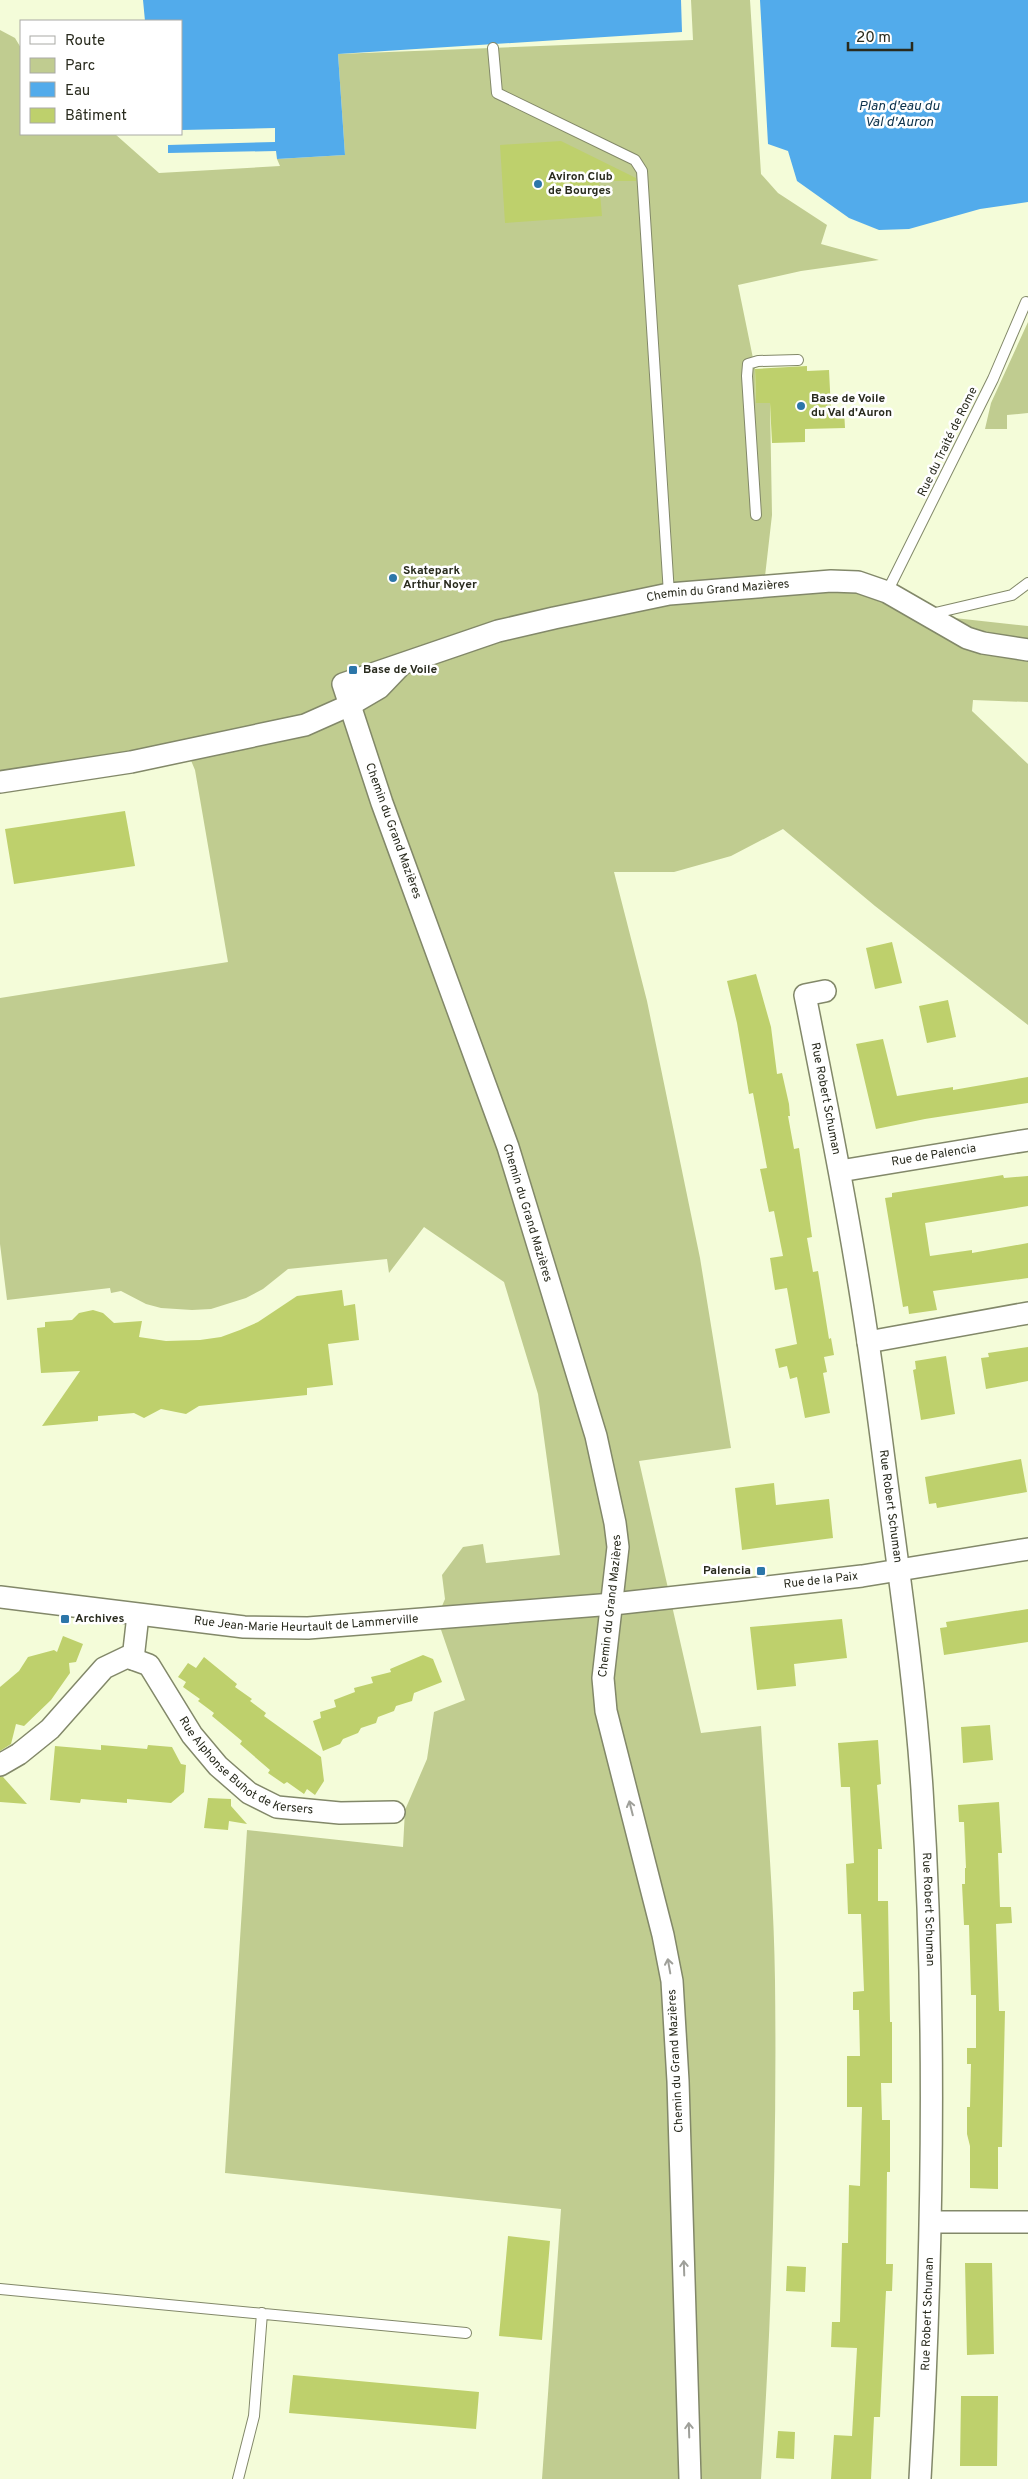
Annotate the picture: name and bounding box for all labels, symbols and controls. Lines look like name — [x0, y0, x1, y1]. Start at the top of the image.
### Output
legend — [20, 20, 182, 135]
scale bar — [848, 20, 912, 52]
text: 20 m — [856, 29, 891, 48]
text: Route — [65, 32, 105, 51]
text: Parc — [65, 57, 95, 76]
text: Eau — [65, 82, 90, 101]
water label: Plan d'eau du Val d'Auron — [858, 98, 940, 131]
text: Bâtiment — [65, 107, 127, 126]
place label: Aviron Club de Bourges — [548, 169, 613, 199]
marker: Aviron Club de Bourges — [532, 178, 544, 190]
street label: Rue du Traité de Rome — [914, 384, 982, 500]
place label: Base de Voile du Val d'Auron — [811, 391, 892, 421]
marker: Base de Voile du Val d'Auron — [795, 400, 807, 412]
place label: Skatepark Arthur Noyer — [403, 563, 477, 593]
marker: Skatepark Arthur Noyer — [387, 572, 399, 584]
street label: Chemin du Grand Mazières — [645, 576, 790, 607]
place label: Base de Voile — [363, 662, 437, 678]
marker: Base de Voile — [347, 664, 359, 676]
street label: Chemin du Grand Mazières — [361, 761, 425, 901]
street label: Rue Robert Schuman — [807, 1041, 844, 1156]
street label: Rue de Palencia — [890, 1141, 977, 1170]
street label: Chemin du Grand Mazières — [498, 1142, 556, 1284]
street label: Rue Robert Schuman — [875, 1449, 906, 1564]
street label: Chemin du Grand Mazières — [595, 1534, 626, 1678]
place label: Palencia — [703, 1563, 751, 1579]
marker: Palencia — [755, 1565, 767, 1577]
street label: Rue de la Paix — [783, 1568, 859, 1593]
place label: Archives — [75, 1611, 124, 1627]
street label: Rue Jean-Marie Heurtault de Lammerville — [193, 1611, 419, 1636]
marker: Archives — [59, 1613, 71, 1625]
street label: Rue Alphonse Buhot de Kersers — [175, 1714, 314, 1818]
one-way arrow — [625, 1801, 635, 1817]
street label: Rue Robert Schuman — [918, 1852, 938, 1967]
one-way arrow — [663, 1958, 673, 1974]
street label: Chemin du Grand Mazières — [664, 1989, 688, 2133]
street label: Rue Robert Schuman — [918, 2257, 938, 2371]
one-way arrow — [679, 2260, 688, 2276]
one-way arrow — [684, 2423, 693, 2439]

